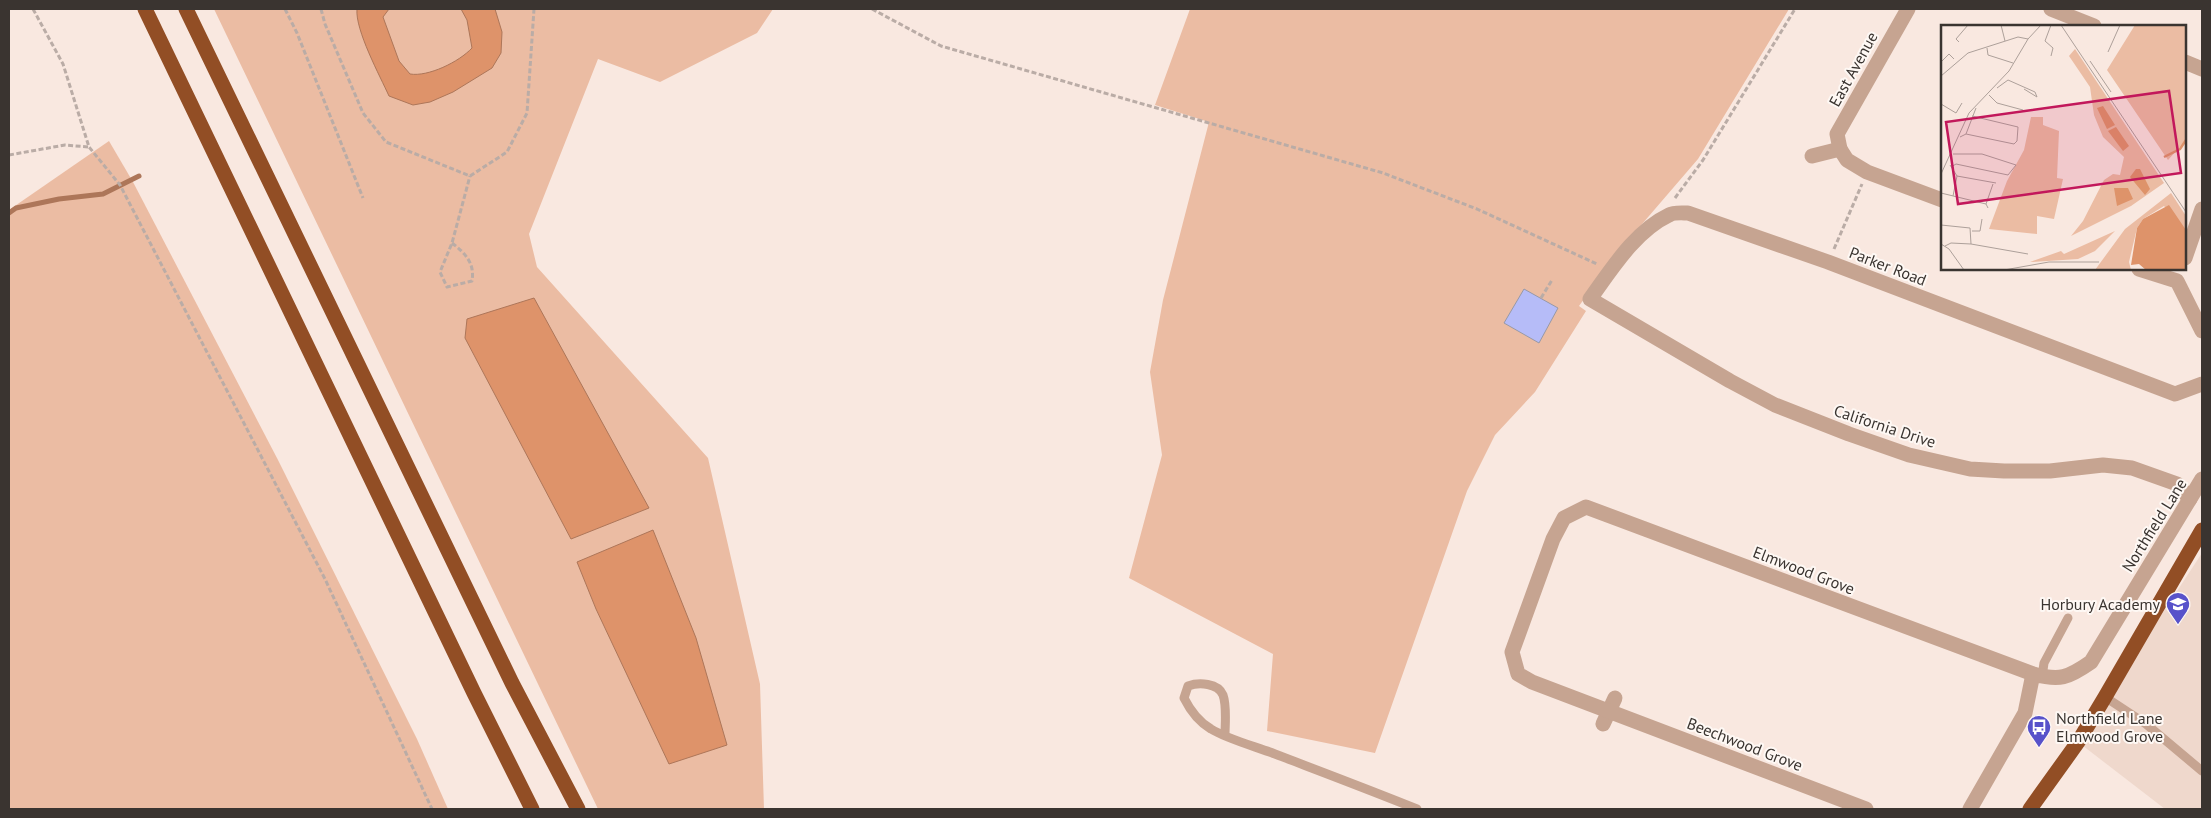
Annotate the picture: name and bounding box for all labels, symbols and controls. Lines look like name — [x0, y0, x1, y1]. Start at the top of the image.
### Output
inset map — [1941, 25, 2186, 270]
street label: East Avenue — [1824, 28, 1882, 110]
street label: Parker Road — [1847, 242, 1929, 290]
street label: California Drive — [1832, 400, 1938, 452]
street label: Northfield Lane — [2117, 475, 2191, 575]
street label: Elmwood Grove — [1750, 541, 1858, 599]
school or university icon: Horbury Academy — [2165, 591, 2191, 625]
place label: Horbury Academy — [2040, 594, 2161, 614]
place label: Northfield Lane Elmwood Grove — [2056, 708, 2163, 746]
street label: Beechwood Grove — [1684, 713, 1806, 775]
bus stop icon: Northfield Lane Elmwood Grove — [2026, 714, 2052, 748]

